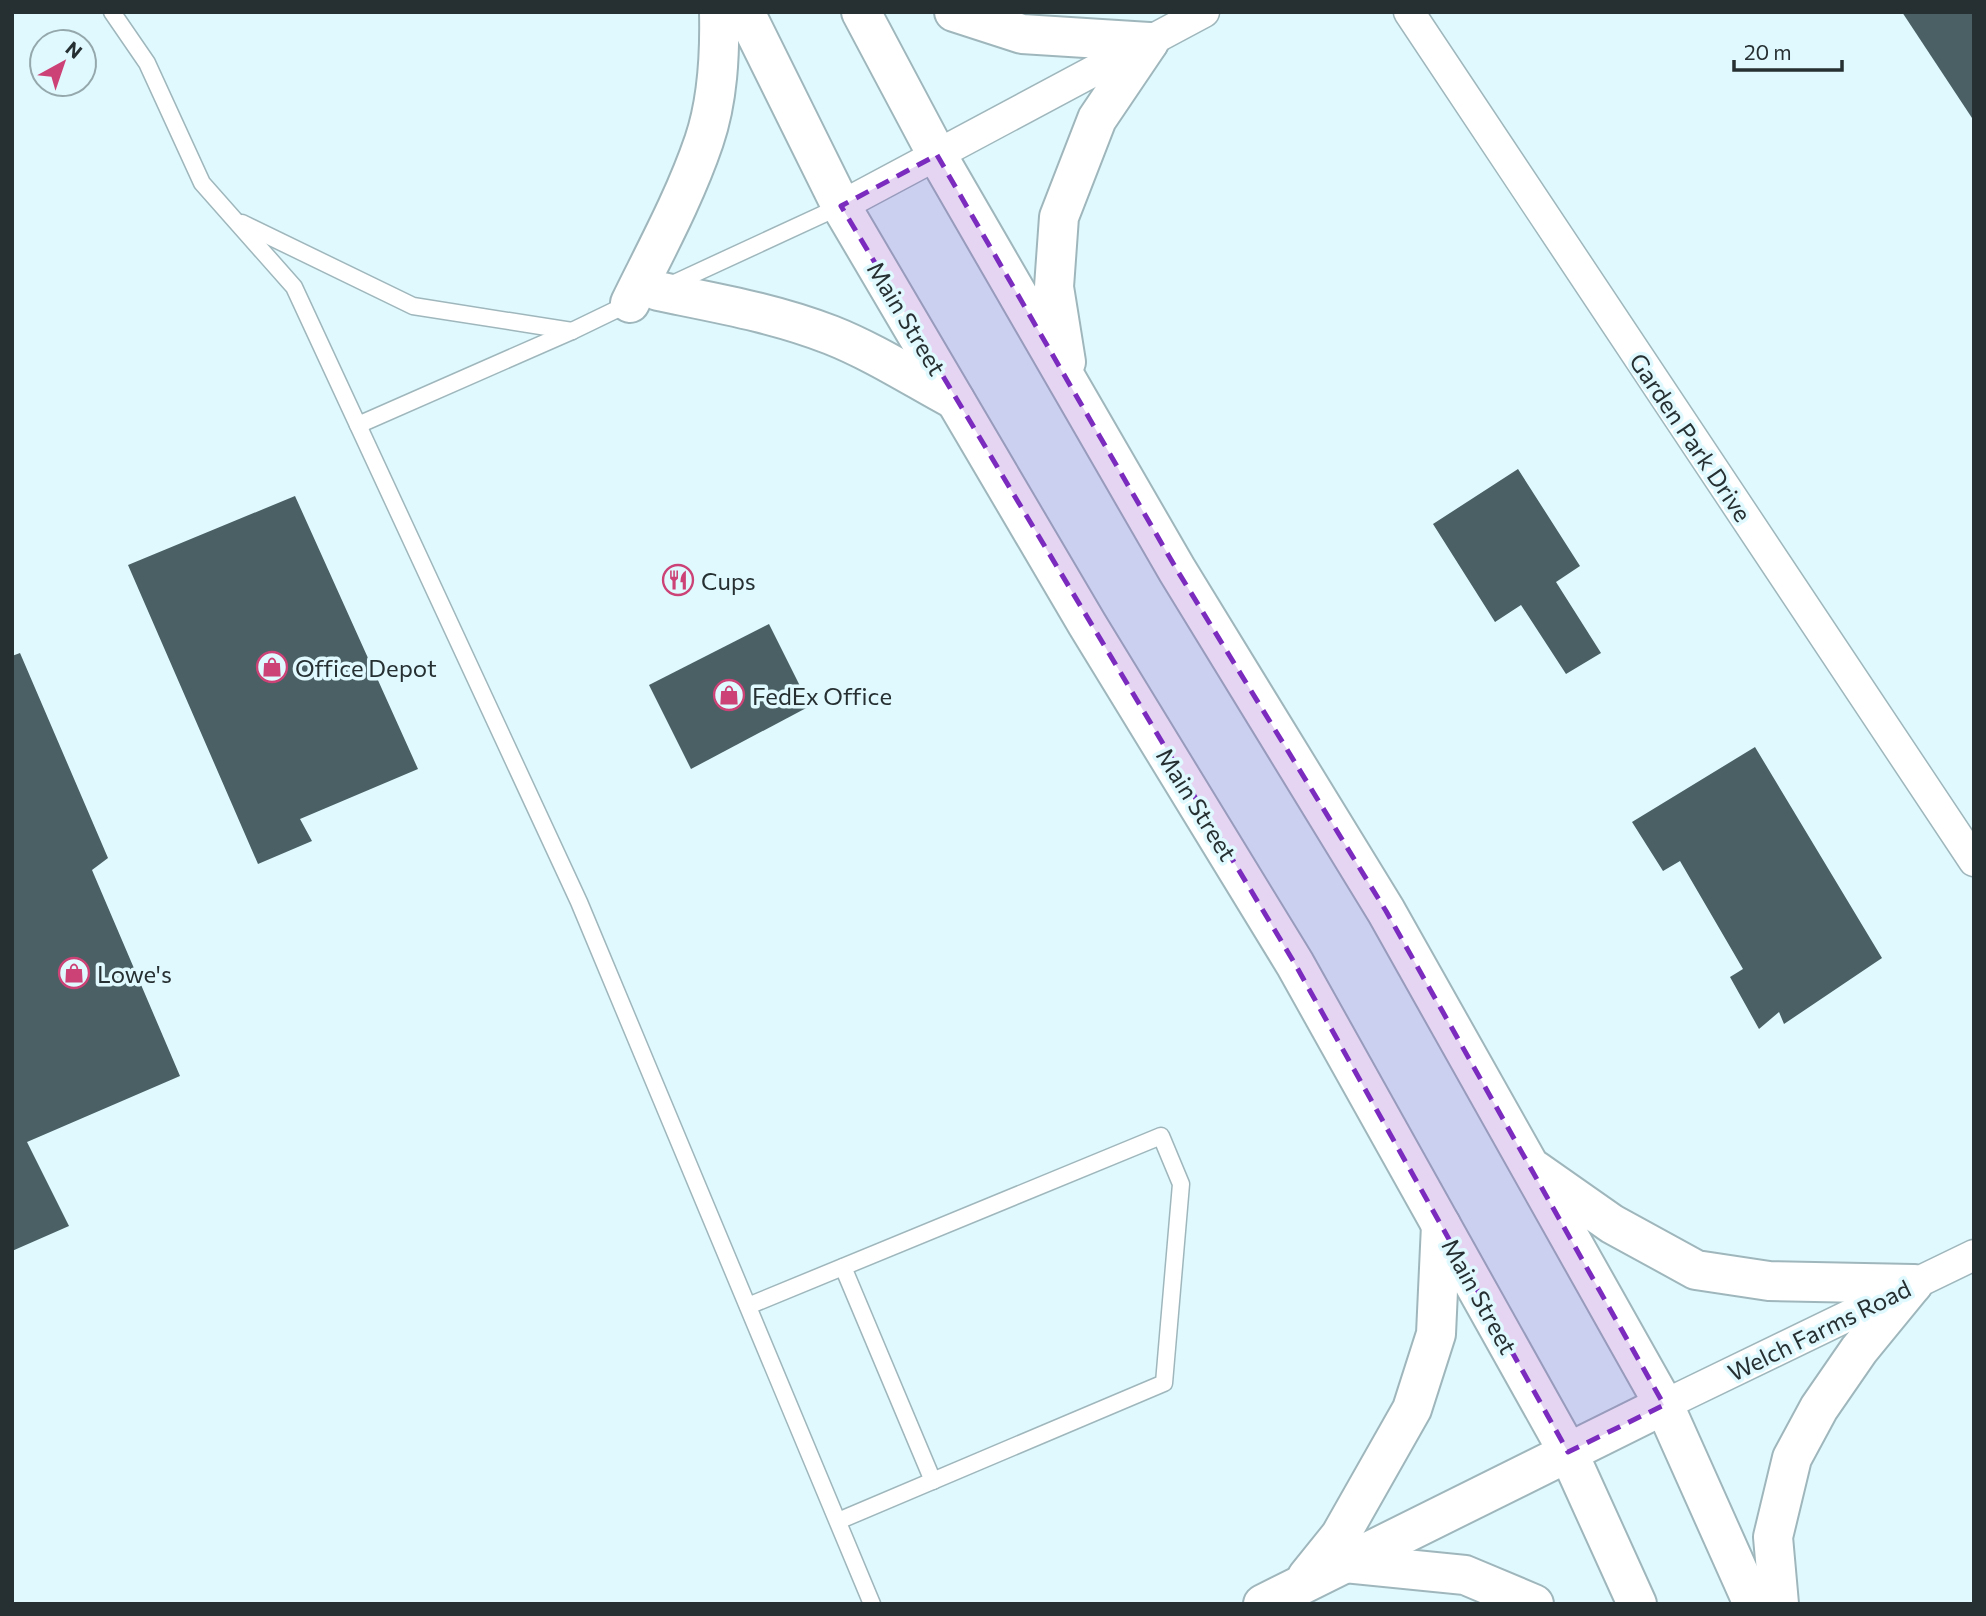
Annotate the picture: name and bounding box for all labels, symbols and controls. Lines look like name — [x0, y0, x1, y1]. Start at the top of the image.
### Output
north arrow — [28, 28, 98, 98]
scale bar — [1734, 28, 1842, 72]
text: N — [61, 36, 87, 63]
text: 20 m — [1744, 39, 1792, 64]
street label: Main Street — [862, 256, 952, 380]
street label: Garden Park Drive — [1624, 347, 1758, 527]
restaurant icon: Cups — [661, 563, 695, 597]
place label: Cups — [701, 566, 756, 595]
shop icon: Office Depot — [255, 650, 289, 684]
place label: Office Depot — [295, 653, 437, 682]
shop icon: FedEx Office — [712, 678, 746, 712]
place label: FedEx Office — [752, 681, 892, 710]
street label: Main Street — [1151, 742, 1243, 866]
shop icon: Lowe's — [57, 956, 91, 990]
place label: Lowe's — [97, 959, 172, 988]
street label: Main Street — [1436, 1233, 1524, 1359]
street label: Welch Farms Road — [1723, 1273, 1915, 1387]

